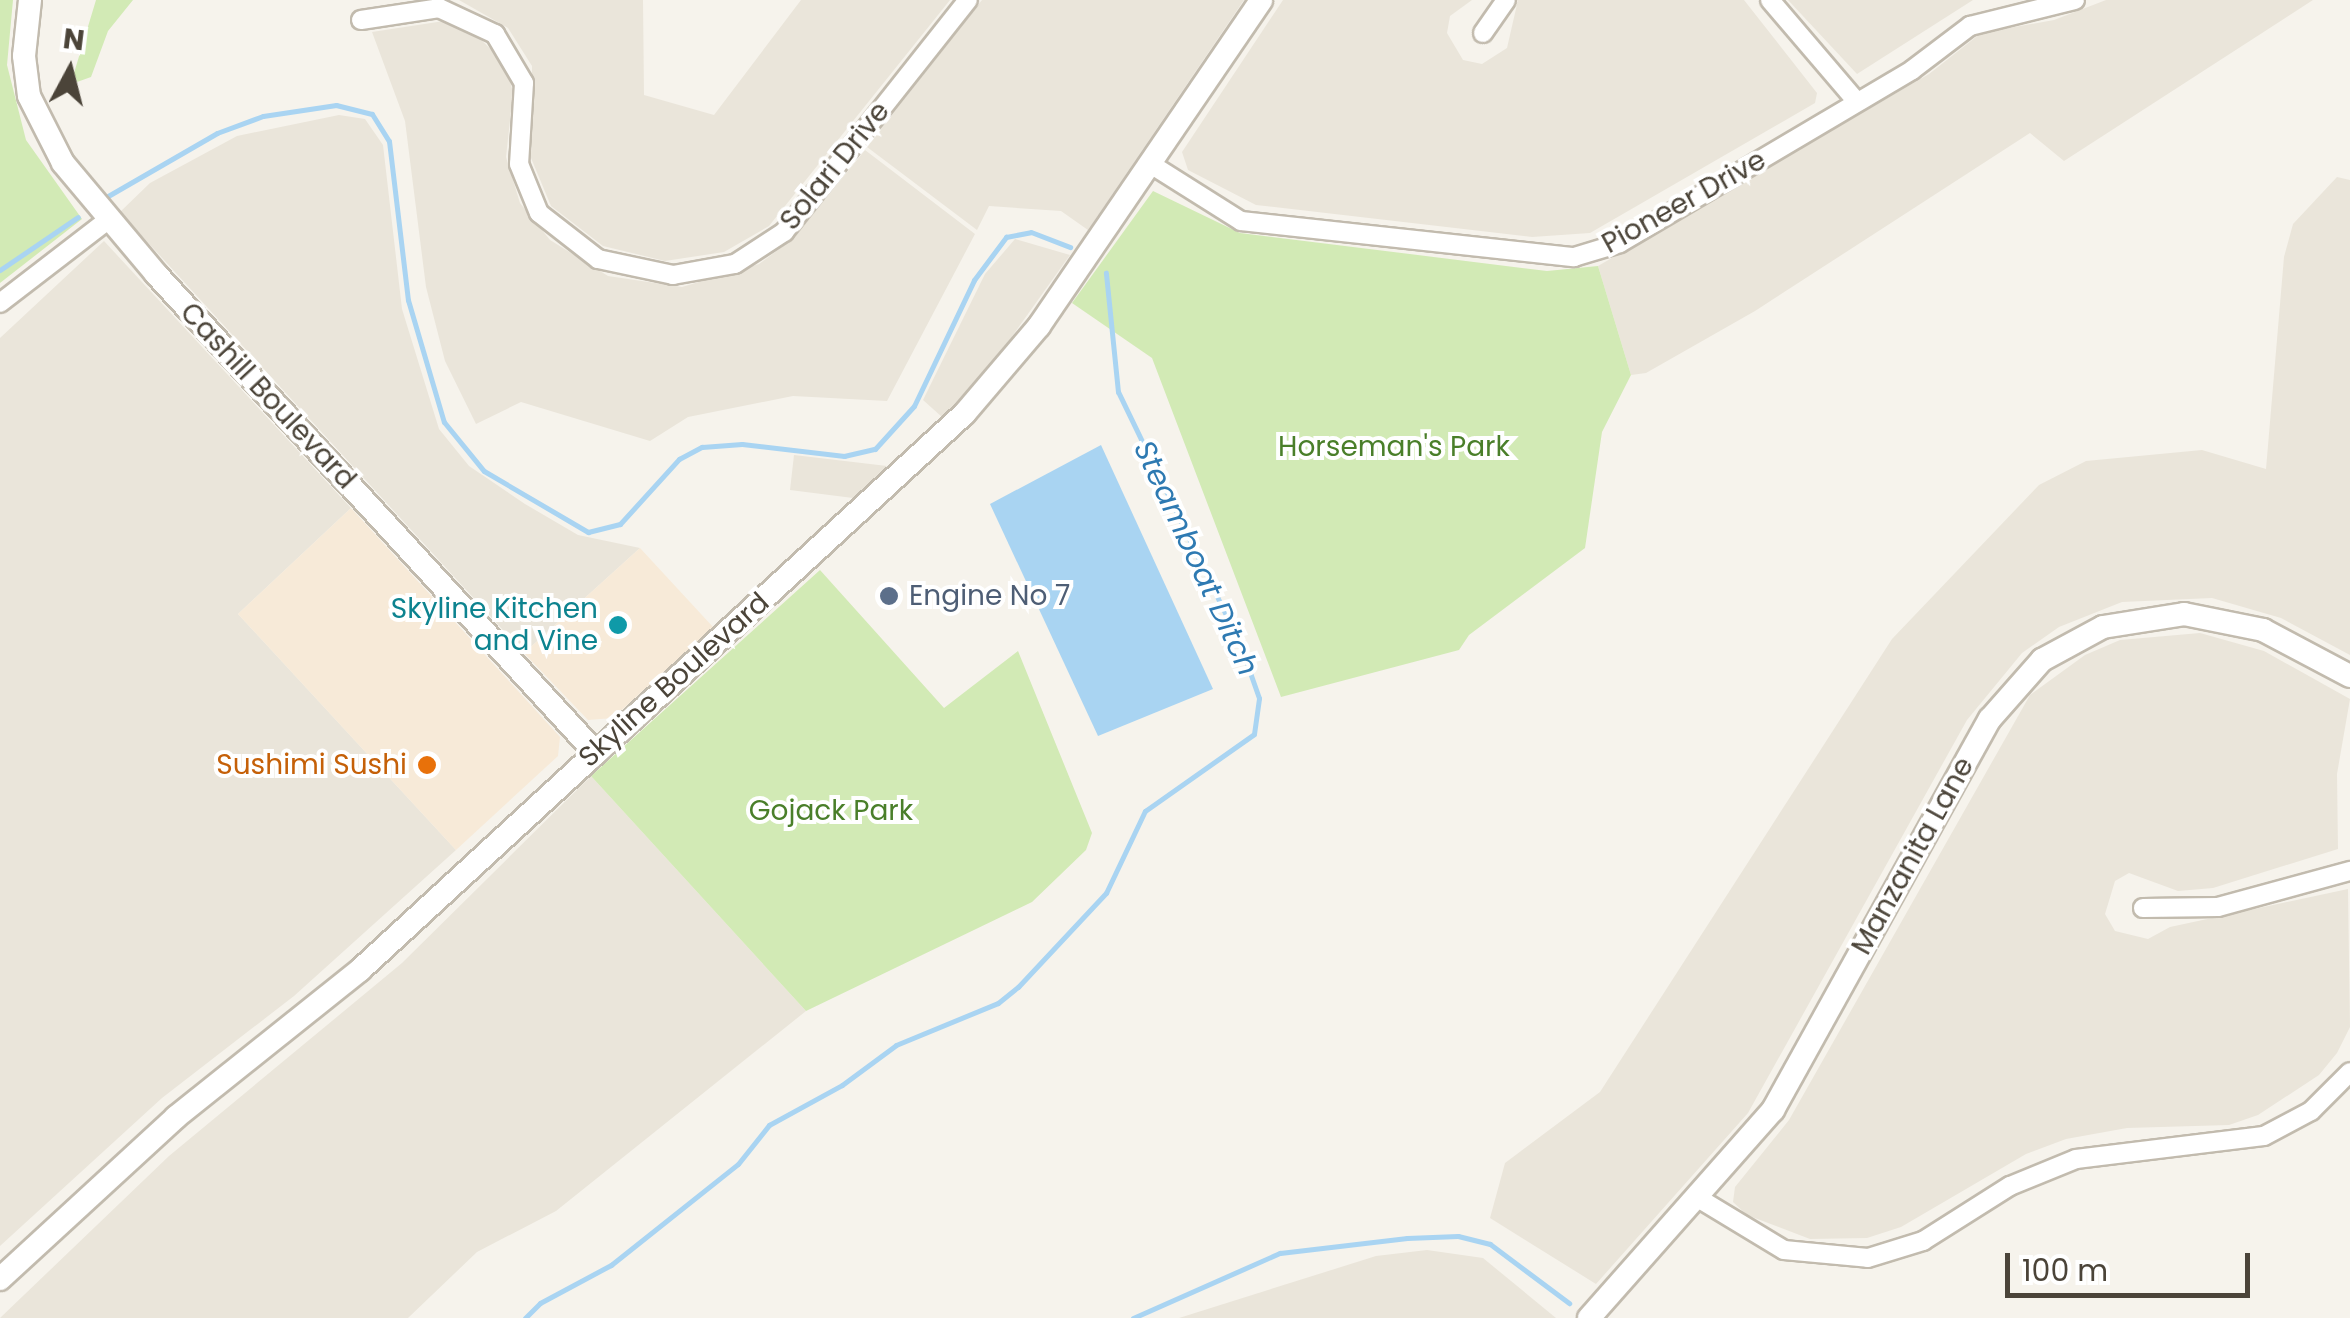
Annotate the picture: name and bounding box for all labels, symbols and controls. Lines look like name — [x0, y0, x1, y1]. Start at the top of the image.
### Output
text: N — [61, 19, 87, 60]
north arrow — [20, 20, 120, 120]
street label: Solari Drive — [773, 95, 897, 237]
street label: Pioneer Drive — [1596, 143, 1772, 261]
street label: Cashill Boulevard — [173, 296, 363, 496]
park label: Horseman's Park — [1278, 430, 1510, 464]
water label: Steamboat Ditch — [1126, 435, 1266, 681]
place label: Engine No 7 — [909, 579, 1070, 613]
marker: Engine No 7 — [878, 585, 900, 607]
street label: Skyline Boulevard — [572, 586, 776, 774]
place label: Skyline Kitchen and Vine — [391, 592, 598, 658]
marker: Skyline Kitchen and Vine — [607, 614, 629, 636]
place label: Sushimi Sushi — [216, 748, 407, 782]
street label: Manzanita Lane — [1845, 752, 1981, 960]
marker: Sushimi Sushi — [416, 754, 438, 776]
park label: Gojack Park — [749, 794, 913, 828]
scale bar — [2010, 1233, 2255, 1295]
text: 100 m — [2022, 1249, 2108, 1292]

